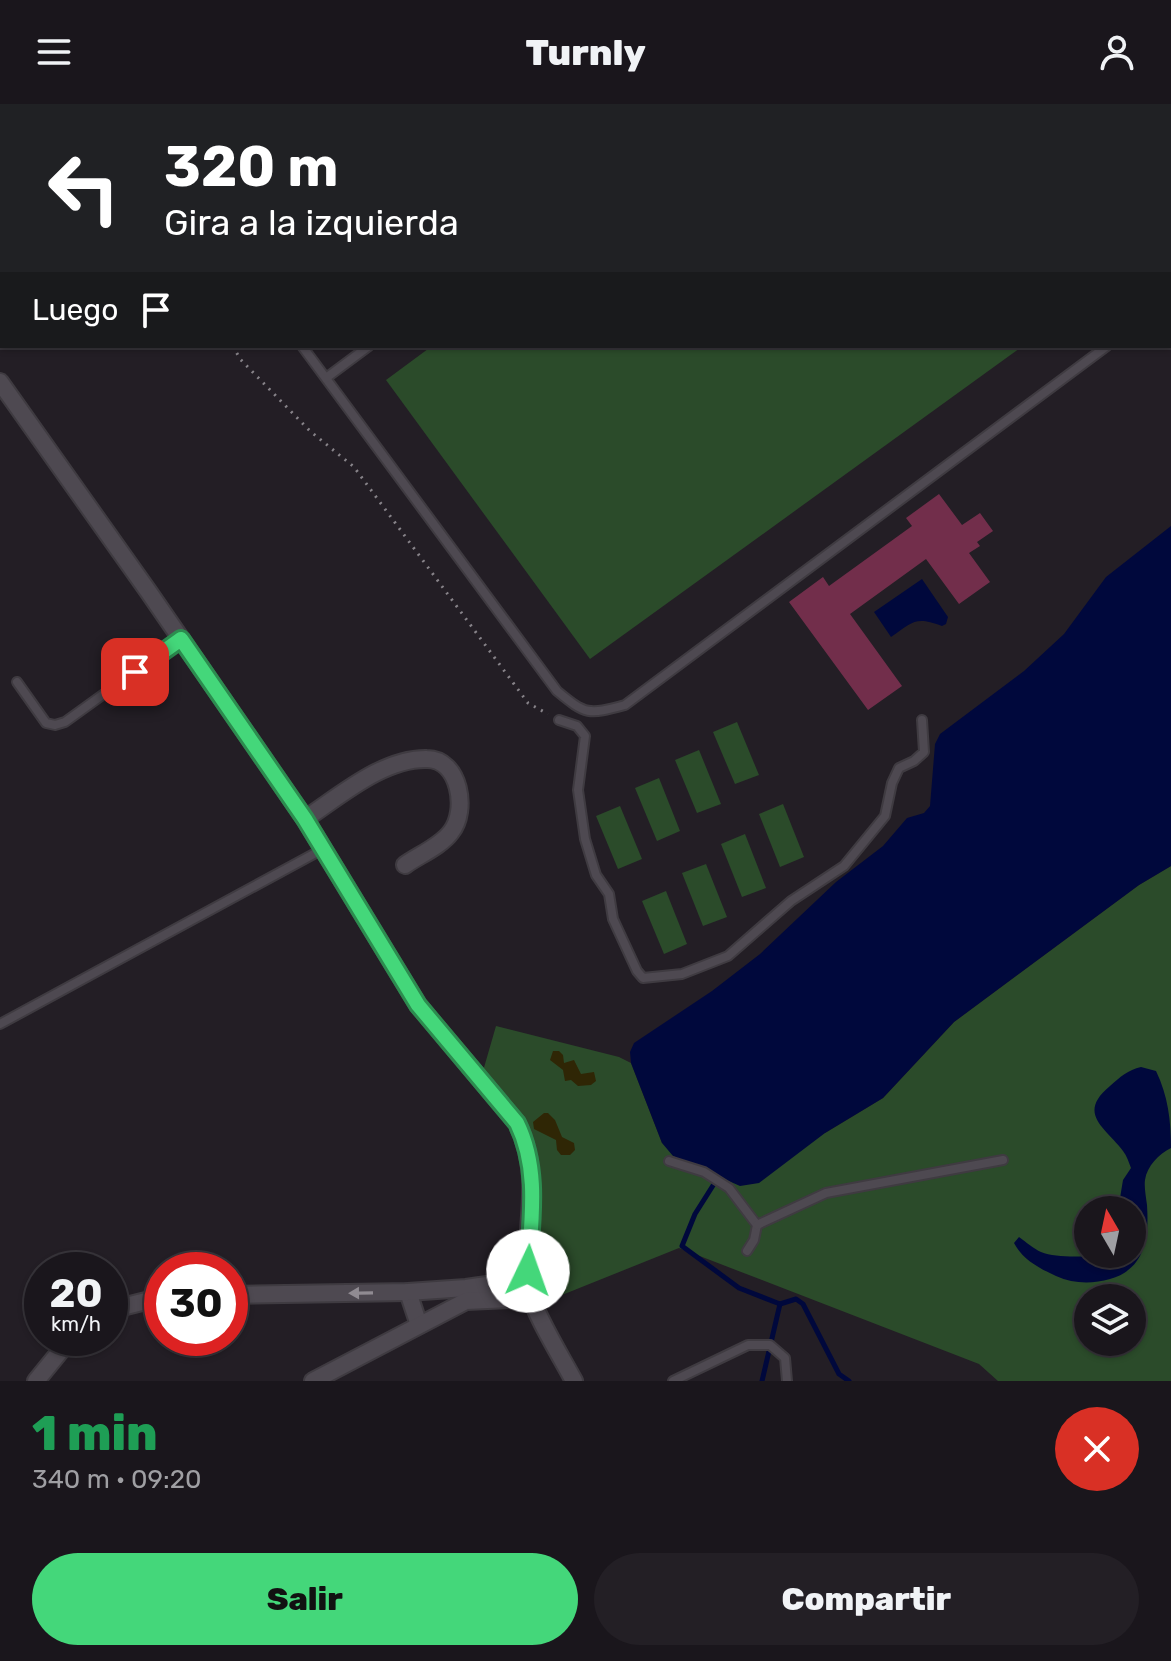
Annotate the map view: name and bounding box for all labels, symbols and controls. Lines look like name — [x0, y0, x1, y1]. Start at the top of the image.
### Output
icon: menu — [32, 30, 76, 74]
icon: person — [1095, 30, 1139, 74]
text: Turnly — [525, 31, 646, 74]
text: 320 m — [164, 134, 339, 200]
icon: left — [32, 136, 136, 240]
text: Gira a la izquierda — [164, 201, 459, 244]
icon: arrive — [134, 288, 178, 332]
text: Luego — [32, 292, 118, 328]
pin — [101, 638, 169, 706]
icon: arrive — [113, 650, 157, 694]
north arrow — [1074, 1196, 1146, 1268]
map controls — [1074, 1196, 1146, 1356]
position arrow — [486, 1229, 570, 1313]
speed limit sign: 30 — [144, 1252, 248, 1356]
text: 20 — [49, 1270, 103, 1317]
button: layers — [1074, 1284, 1146, 1356]
one-way arrow — [348, 1287, 373, 1299]
text: km/h — [51, 1312, 101, 1336]
text: 1 min — [32, 1405, 158, 1462]
button: close — [1055, 1407, 1139, 1491]
text: 340 m · 09:20 — [32, 1464, 201, 1495]
button: Salir — [32, 1553, 578, 1645]
button: Compartir — [594, 1553, 1139, 1645]

